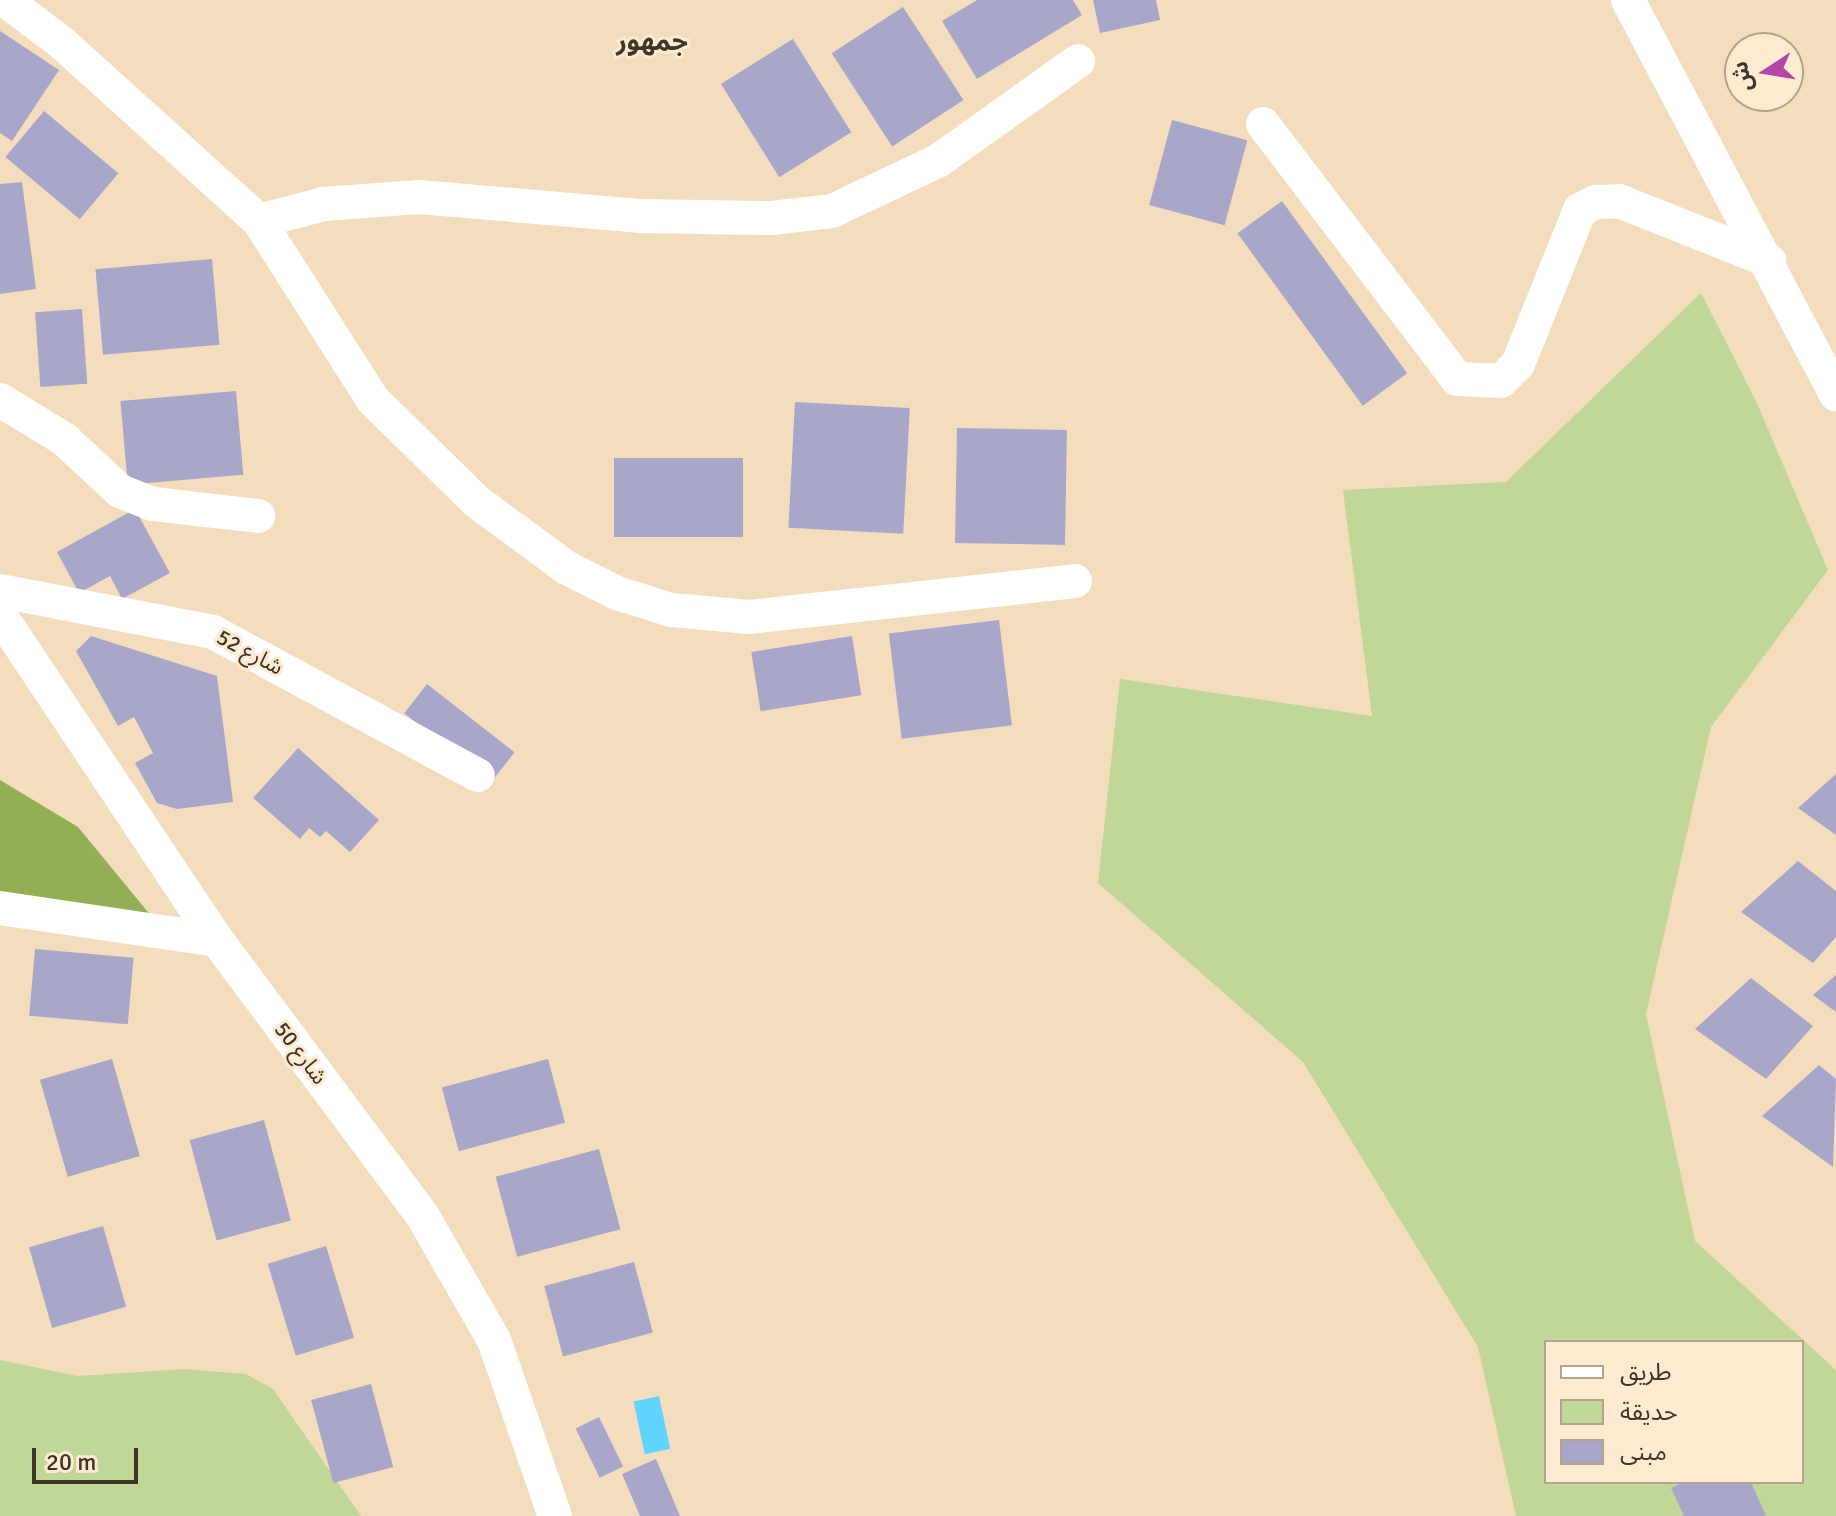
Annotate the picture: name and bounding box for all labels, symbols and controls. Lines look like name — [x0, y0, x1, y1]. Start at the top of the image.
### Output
district label: جمهور — [616, 27, 688, 59]
north arrow — [1724, 32, 1804, 112]
text: ش — [1726, 59, 1758, 94]
street label: شارع 52 — [212, 624, 288, 680]
street label: شارع 50 — [269, 1017, 333, 1089]
legend — [1544, 1340, 1804, 1484]
text: طريق — [1620, 1357, 1672, 1387]
text: حديقة — [1620, 1397, 1678, 1427]
scale bar — [36, 1432, 142, 1482]
text: مبنى — [1620, 1437, 1667, 1467]
text: 20 m — [46, 1447, 96, 1477]

